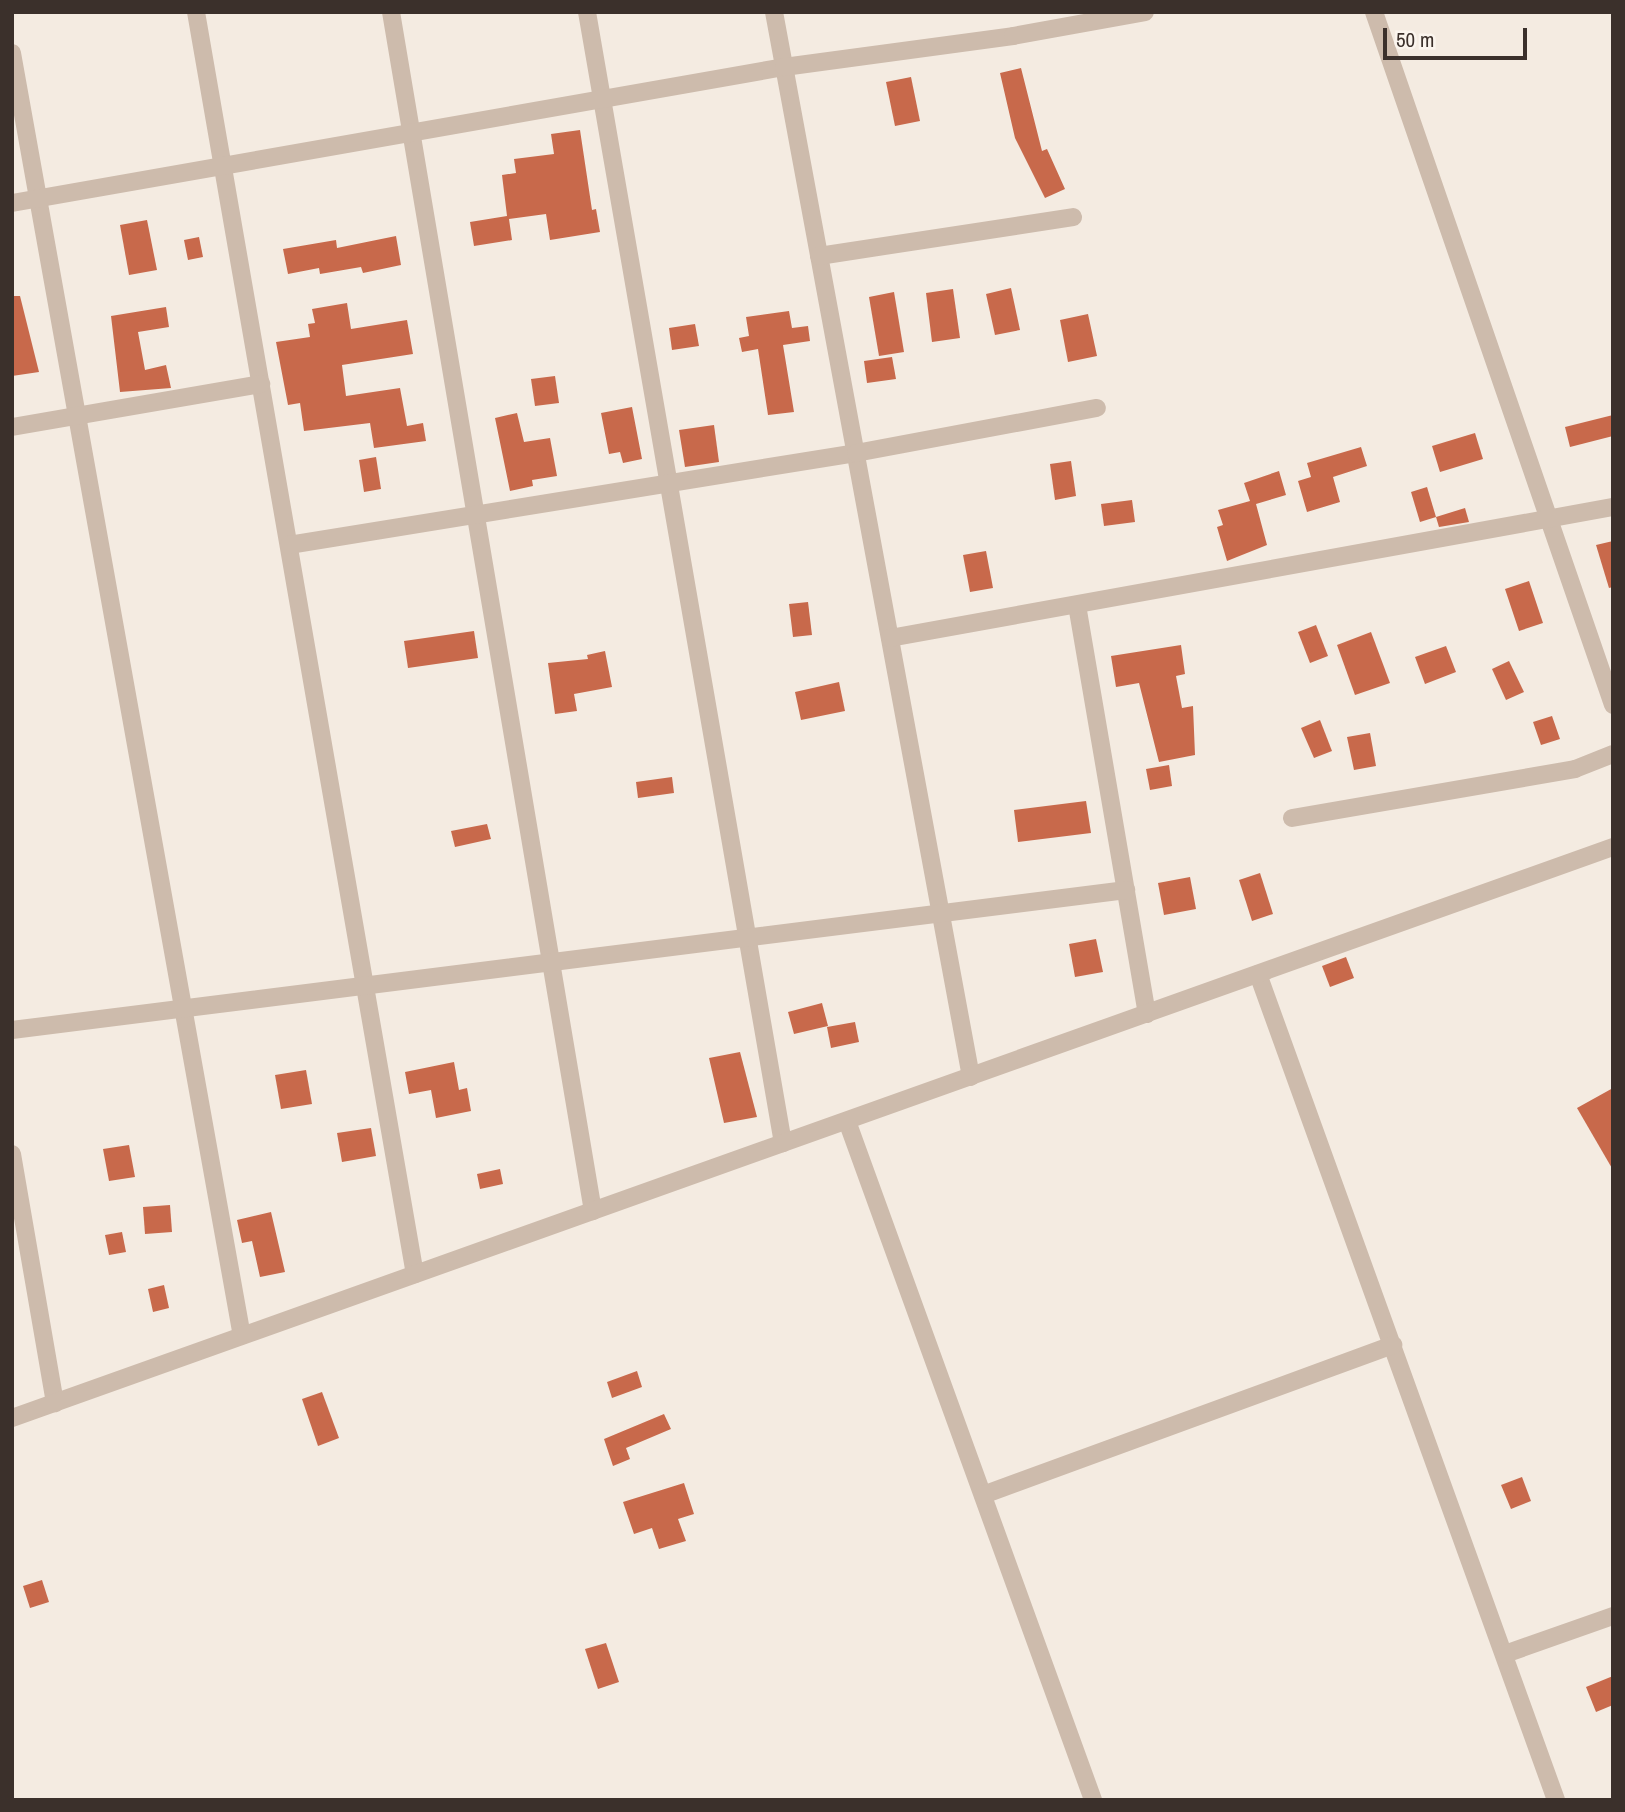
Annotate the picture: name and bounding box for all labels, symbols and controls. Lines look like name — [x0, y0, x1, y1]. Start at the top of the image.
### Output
scale bar — [1387, 14, 1530, 58]
text: 50 m — [1396, 25, 1434, 54]

